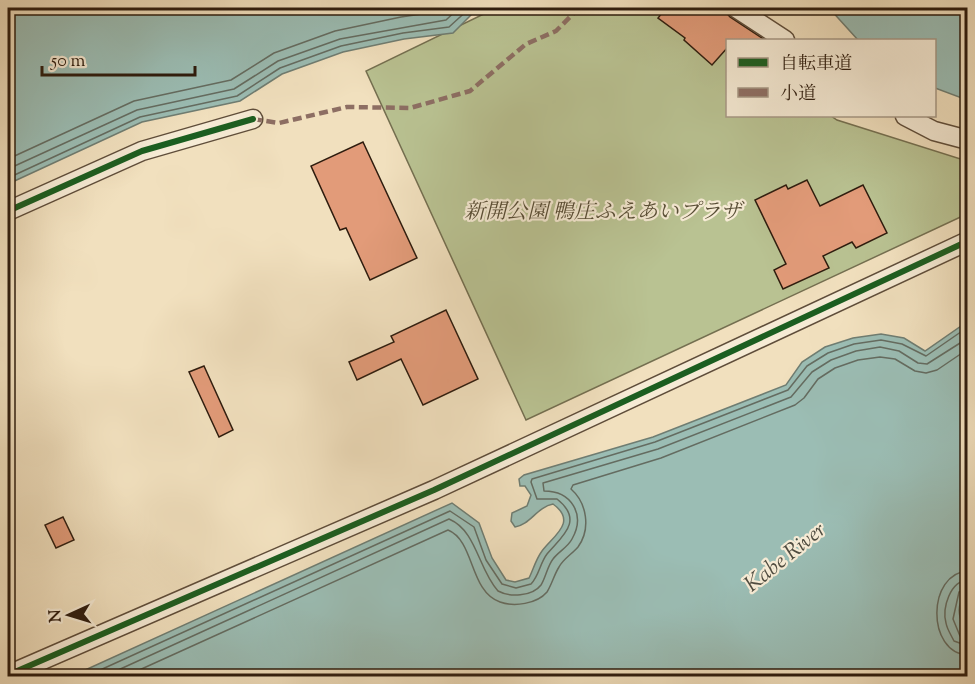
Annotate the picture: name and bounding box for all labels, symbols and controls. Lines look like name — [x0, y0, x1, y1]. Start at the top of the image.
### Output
scale bar — [42, 39, 195, 77]
legend — [726, 39, 936, 117]
text: 50 m — [50, 49, 86, 75]
text: 自転車道 — [780, 52, 852, 78]
text: 小道 — [780, 82, 816, 108]
park label: 新開公園 鴨庄ふえあいプラザ — [464, 198, 745, 228]
water label: Kabe River — [738, 515, 834, 601]
north arrow — [39, 585, 99, 645]
text: N — [45, 608, 68, 623]

